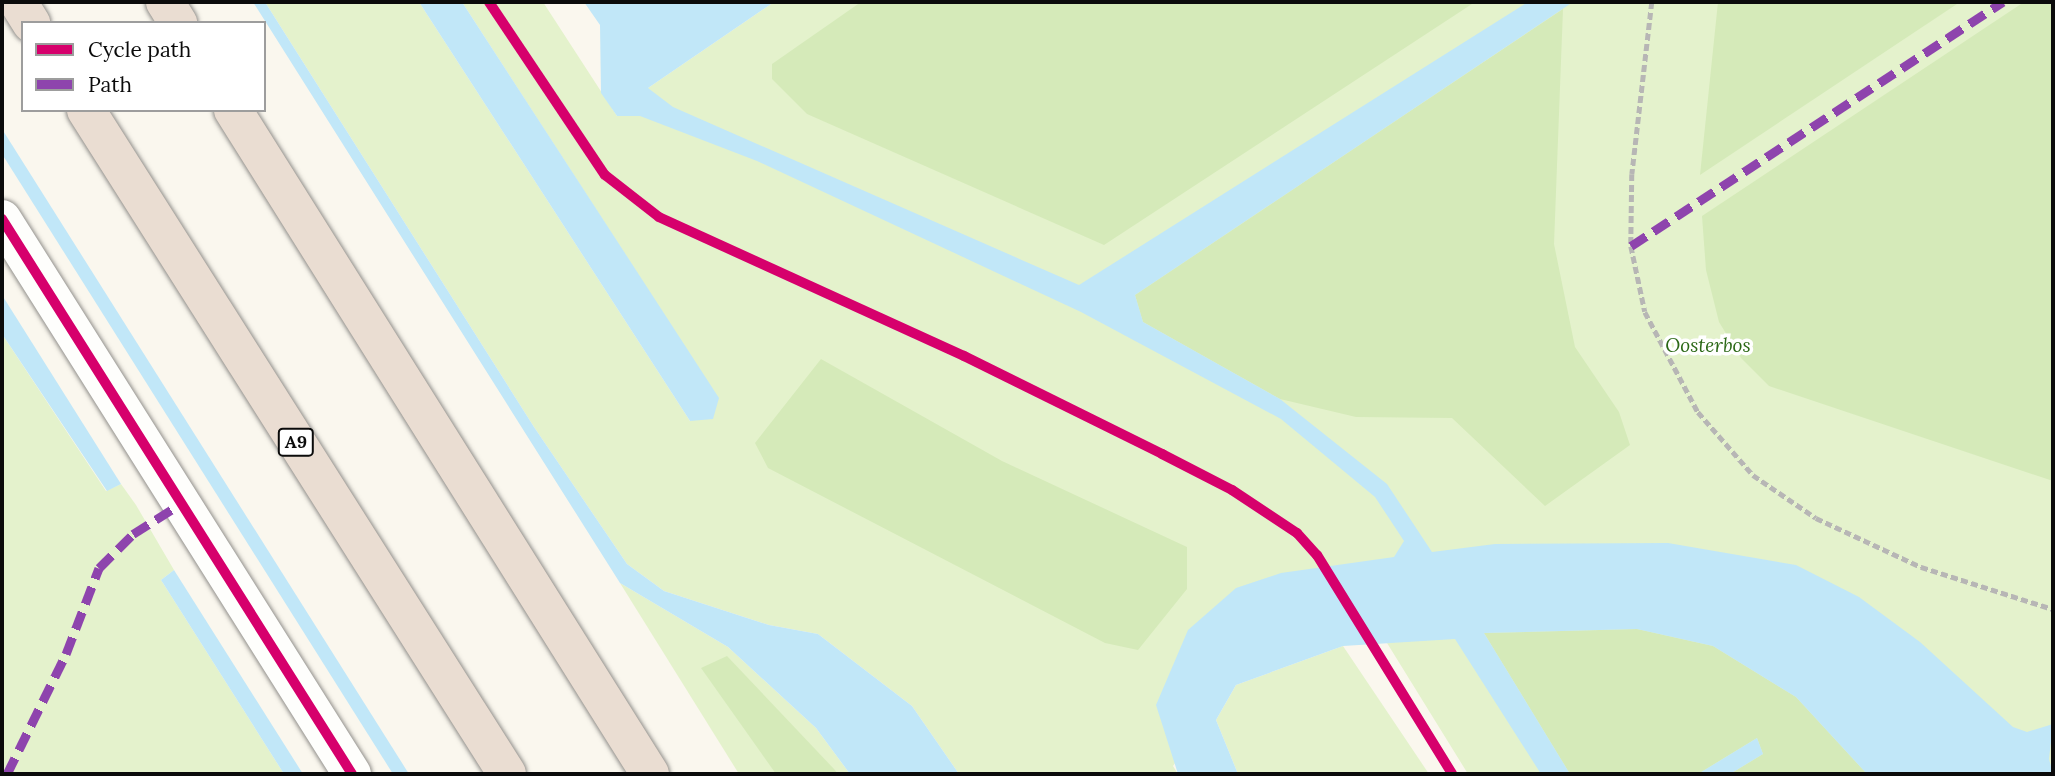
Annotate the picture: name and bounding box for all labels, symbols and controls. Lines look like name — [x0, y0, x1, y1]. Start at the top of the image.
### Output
legend — [21, 21, 266, 112]
text: Cycle path — [88, 36, 191, 63]
text: Path — [88, 71, 132, 98]
park label: Oosterbos — [1665, 335, 1751, 357]
road number: A9 — [277, 428, 315, 457]

